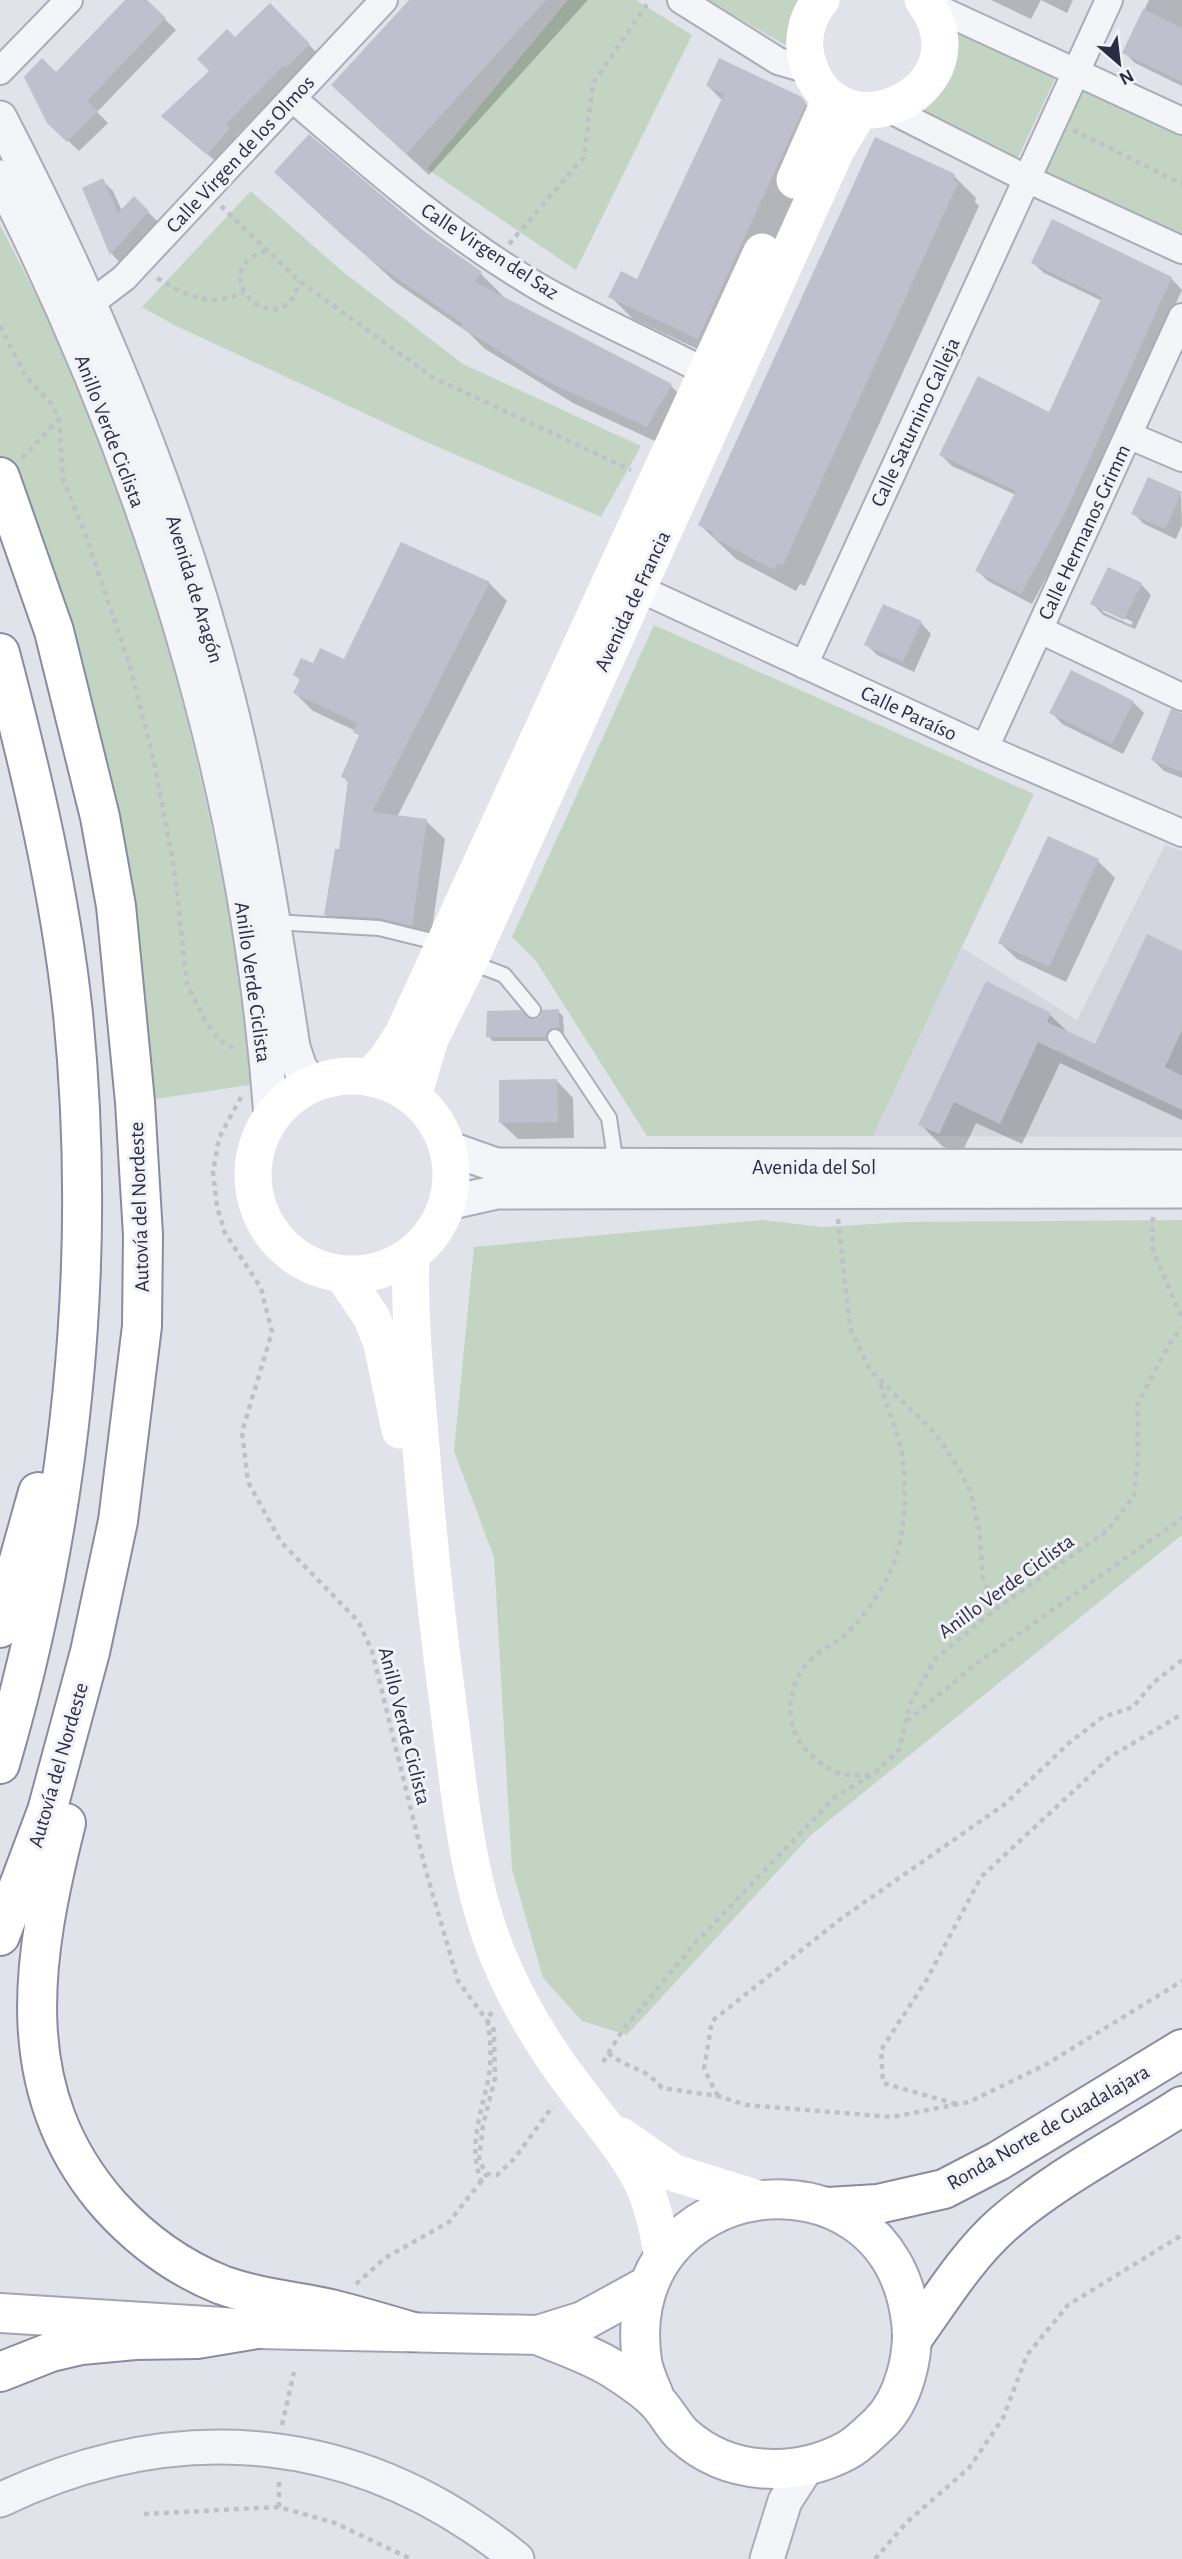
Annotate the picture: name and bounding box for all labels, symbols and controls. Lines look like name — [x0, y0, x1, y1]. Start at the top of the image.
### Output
north arrow — [1084, 28, 1154, 98]
text: N — [1116, 65, 1137, 88]
street label: Calle Virgen de los Olmos — [162, 72, 318, 237]
street label: Calle Virgen del Saz — [417, 199, 562, 304]
street label: Calle Saturnino Calleja — [867, 334, 964, 510]
street label: Anillo Verde Ciclista — [71, 352, 148, 511]
street label: Calle Hermanos Grimm — [1035, 441, 1134, 623]
street label: Avenida de Aragón — [162, 513, 227, 666]
street label: Avenida de Francia — [591, 528, 674, 675]
street label: Calle Paraíso — [857, 682, 960, 745]
street label: Anillo Verde Ciclista — [231, 900, 274, 1064]
street label: Autovía del Nordeste — [126, 1121, 153, 1293]
street label: Avenida del Sol — [752, 1157, 876, 1178]
street label: Anillo Verde Ciclista — [935, 1530, 1078, 1642]
street label: Anillo Verde Ciclista — [375, 1645, 434, 1807]
street label: Autovía del Nordeste — [25, 1680, 92, 1850]
street label: Ronda Norte de Guadalajara — [944, 2061, 1153, 2194]

